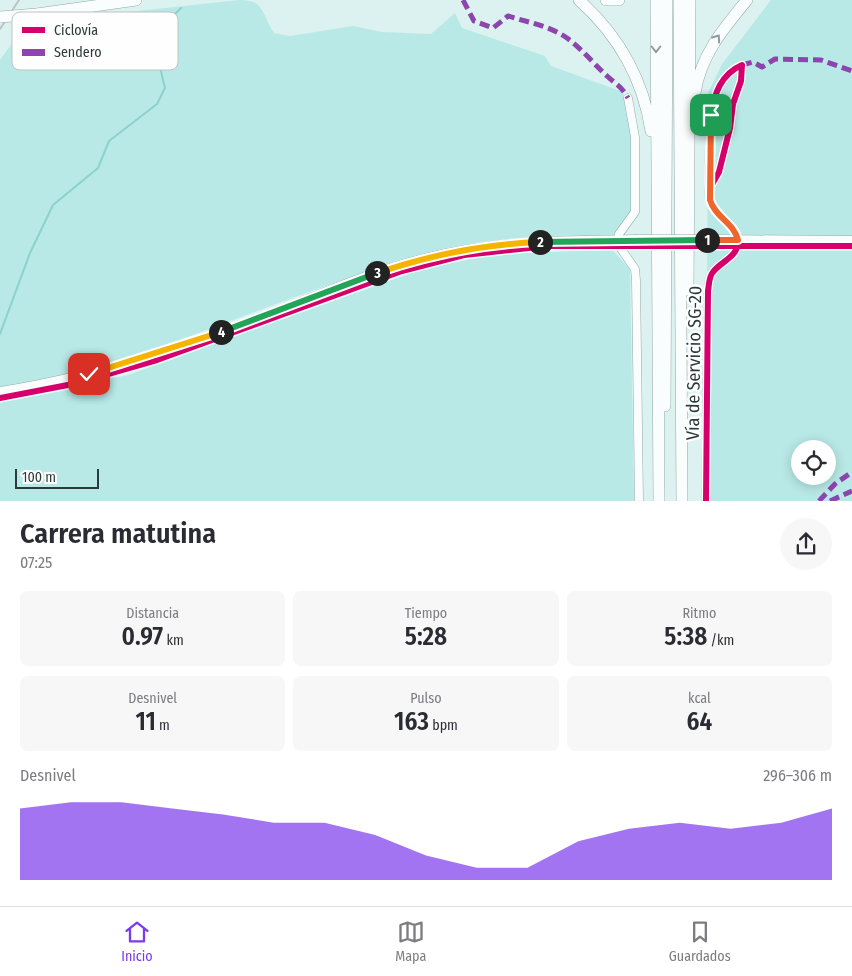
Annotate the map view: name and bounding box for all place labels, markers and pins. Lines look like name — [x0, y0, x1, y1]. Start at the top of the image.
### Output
pin — [690, 94, 732, 136]
pin: 1 — [694, 228, 720, 252]
pin: 2 — [528, 230, 552, 254]
pin: 3 — [364, 260, 390, 286]
pin: 4 — [208, 320, 234, 344]
pin — [68, 353, 110, 395]

